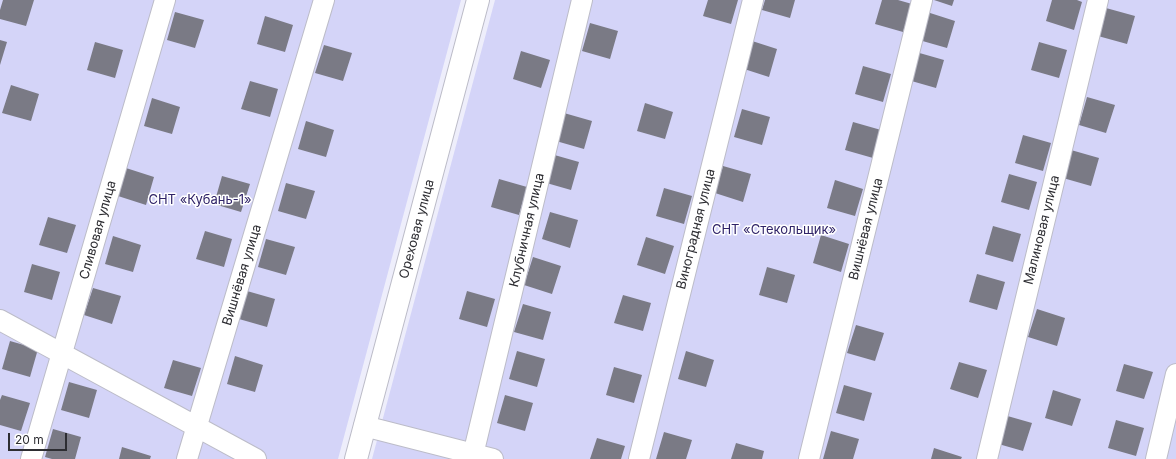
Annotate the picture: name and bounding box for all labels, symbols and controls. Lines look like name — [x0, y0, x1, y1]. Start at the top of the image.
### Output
street label: Виноградная улица — [673, 167, 719, 291]
street label: Клубничная улица — [506, 171, 548, 289]
street label: Малиновая улица — [1021, 174, 1063, 286]
street label: Вишнёвая улица — [846, 176, 886, 282]
street label: Ореховая улица — [396, 178, 438, 280]
street label: Сливовая улица — [76, 179, 120, 281]
park label: СНТ «Кубань-1» — [148, 192, 252, 208]
park label: СНТ «Стекольщик» — [712, 222, 836, 238]
street label: Вишнёвая улица — [219, 223, 265, 327]
scale bar — [10, 425, 69, 451]
text: 20 m — [15, 432, 44, 447]

